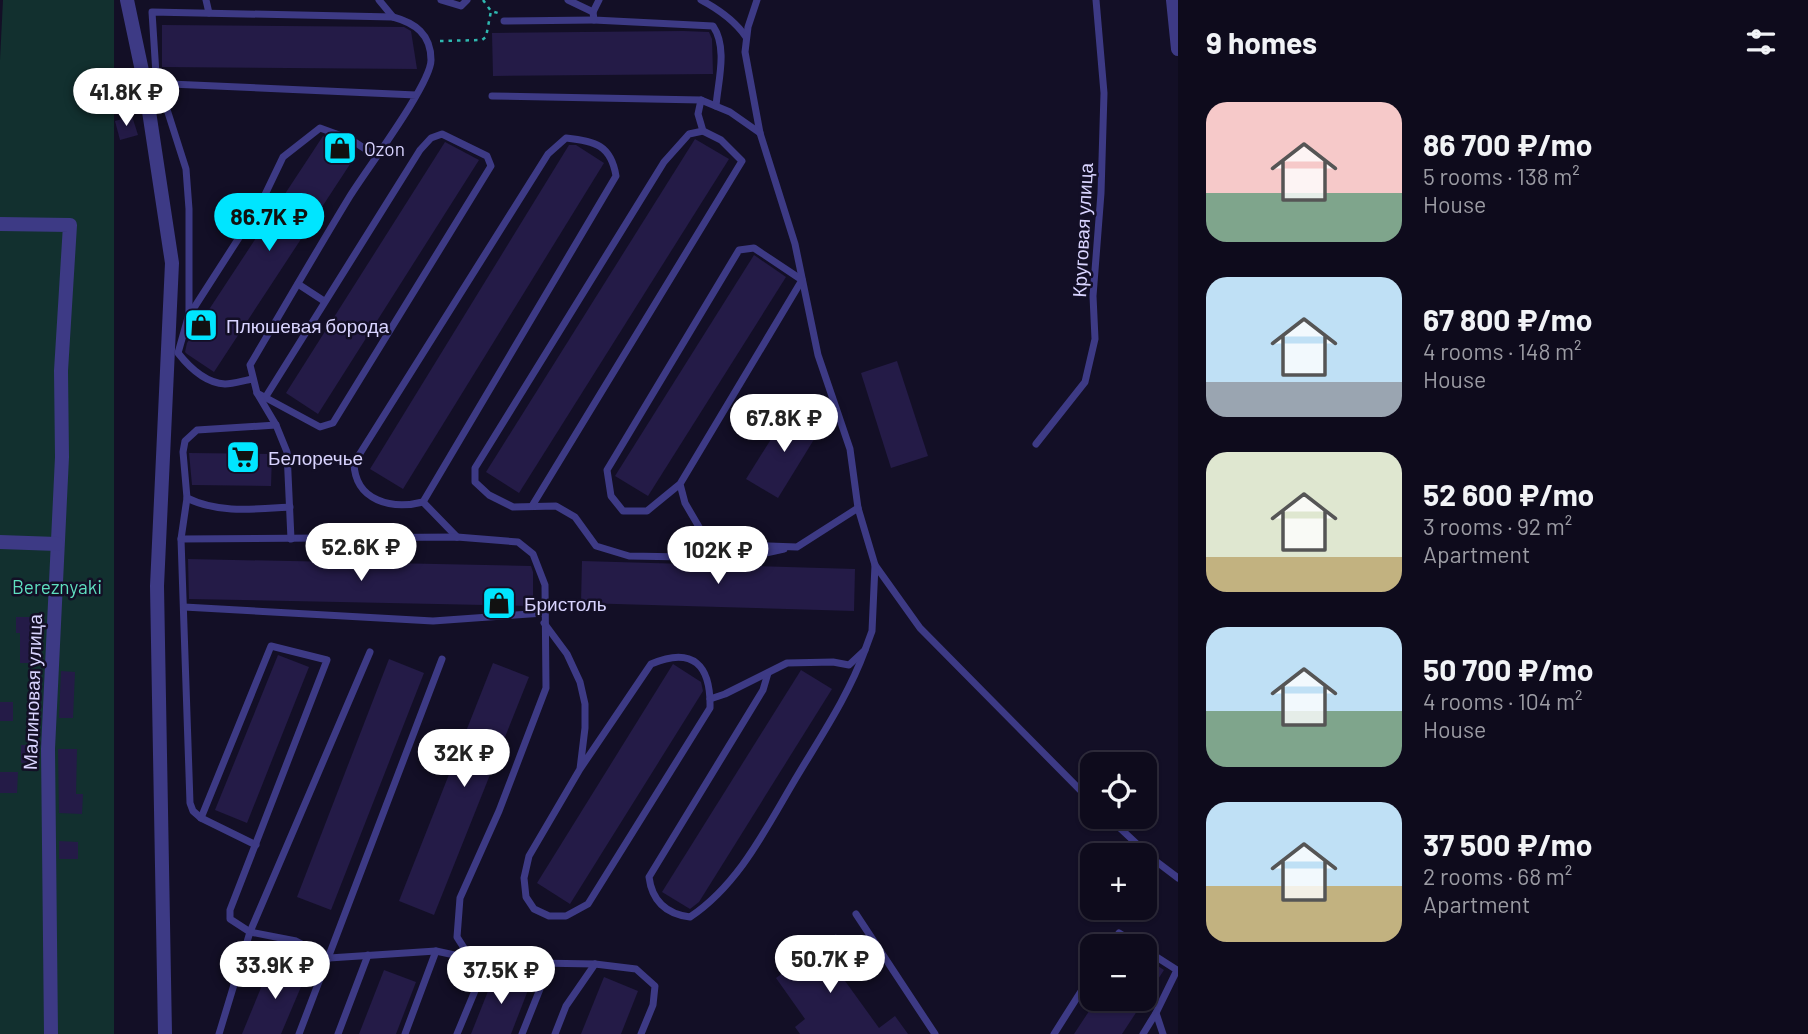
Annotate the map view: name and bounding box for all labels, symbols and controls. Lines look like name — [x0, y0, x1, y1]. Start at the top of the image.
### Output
icon: filters — [1742, 23, 1780, 61]
text: 9 homes — [1206, 24, 1317, 60]
pin: 41.8K ₽ — [61, 68, 191, 128]
text: 41.8K ₽ — [89, 77, 163, 105]
text: 86 700 ₽/mo — [1423, 126, 1592, 162]
shop icon: Ozon — [321, 129, 359, 167]
icon: home — [1262, 130, 1346, 214]
place label: Ozon — [364, 137, 405, 160]
street label: Круговая улица — [1067, 162, 1097, 298]
text: 5 rooms · 138 m² — [1423, 162, 1580, 190]
text: House — [1423, 190, 1486, 218]
pin: 86.7K ₽ — [204, 194, 334, 253]
text: 86.7K ₽ — [230, 202, 308, 230]
text: 67 800 ₽/mo — [1423, 301, 1592, 337]
icon: home — [1262, 305, 1346, 389]
shop icon: Плюшевая борода — [182, 306, 220, 344]
place label: Плюшевая борода — [226, 314, 390, 337]
text: 4 rooms · 148 m² — [1423, 337, 1582, 365]
text: House — [1423, 365, 1486, 393]
pin: 67.8K ₽ — [719, 394, 849, 454]
text: 67.8K ₽ — [746, 403, 822, 431]
supermarket icon: Белоречье — [224, 438, 262, 476]
place label: Белоречье — [268, 446, 363, 469]
text: 52 600 ₽/mo — [1423, 476, 1594, 512]
icon: home — [1262, 480, 1346, 564]
text: 3 rooms · 92 m² — [1423, 512, 1572, 540]
pin: 52.6K ₽ — [296, 524, 426, 583]
pin: 102K ₽ — [661, 526, 775, 586]
text: 52.6K ₽ — [322, 532, 400, 560]
text: 102K ₽ — [683, 535, 753, 563]
text: Apartment — [1423, 540, 1530, 568]
park label: Bereznyaki — [12, 575, 102, 598]
shop icon: Бристоль — [480, 584, 518, 622]
place label: Бристоль — [524, 592, 607, 615]
street label: Малиновая улица — [18, 613, 46, 770]
text: 50 700 ₽/mo — [1423, 651, 1593, 687]
icon: home — [1262, 655, 1346, 739]
text: 4 rooms · 104 m² — [1423, 687, 1583, 715]
text: House — [1423, 715, 1486, 743]
pin: 32K ₽ — [415, 730, 513, 789]
text: 32K ₽ — [434, 738, 494, 766]
map controls — [1080, 752, 1157, 1011]
button: locate — [1080, 752, 1157, 829]
text: 37 500 ₽/mo — [1423, 826, 1592, 862]
icon: home — [1262, 830, 1346, 914]
button: + — [1080, 843, 1157, 920]
text: 2 rooms · 68 m² — [1423, 862, 1572, 890]
text: Apartment — [1423, 890, 1530, 918]
button: − — [1080, 934, 1157, 1011]
pin: 50.7K ₽ — [765, 936, 895, 995]
pin: 33.9K ₽ — [210, 942, 340, 1001]
text: 50.7K ₽ — [791, 944, 869, 972]
pin: 37.5K ₽ — [436, 946, 566, 1006]
text: 33.9K ₽ — [236, 950, 314, 978]
text: 37.5K ₽ — [463, 955, 539, 983]

